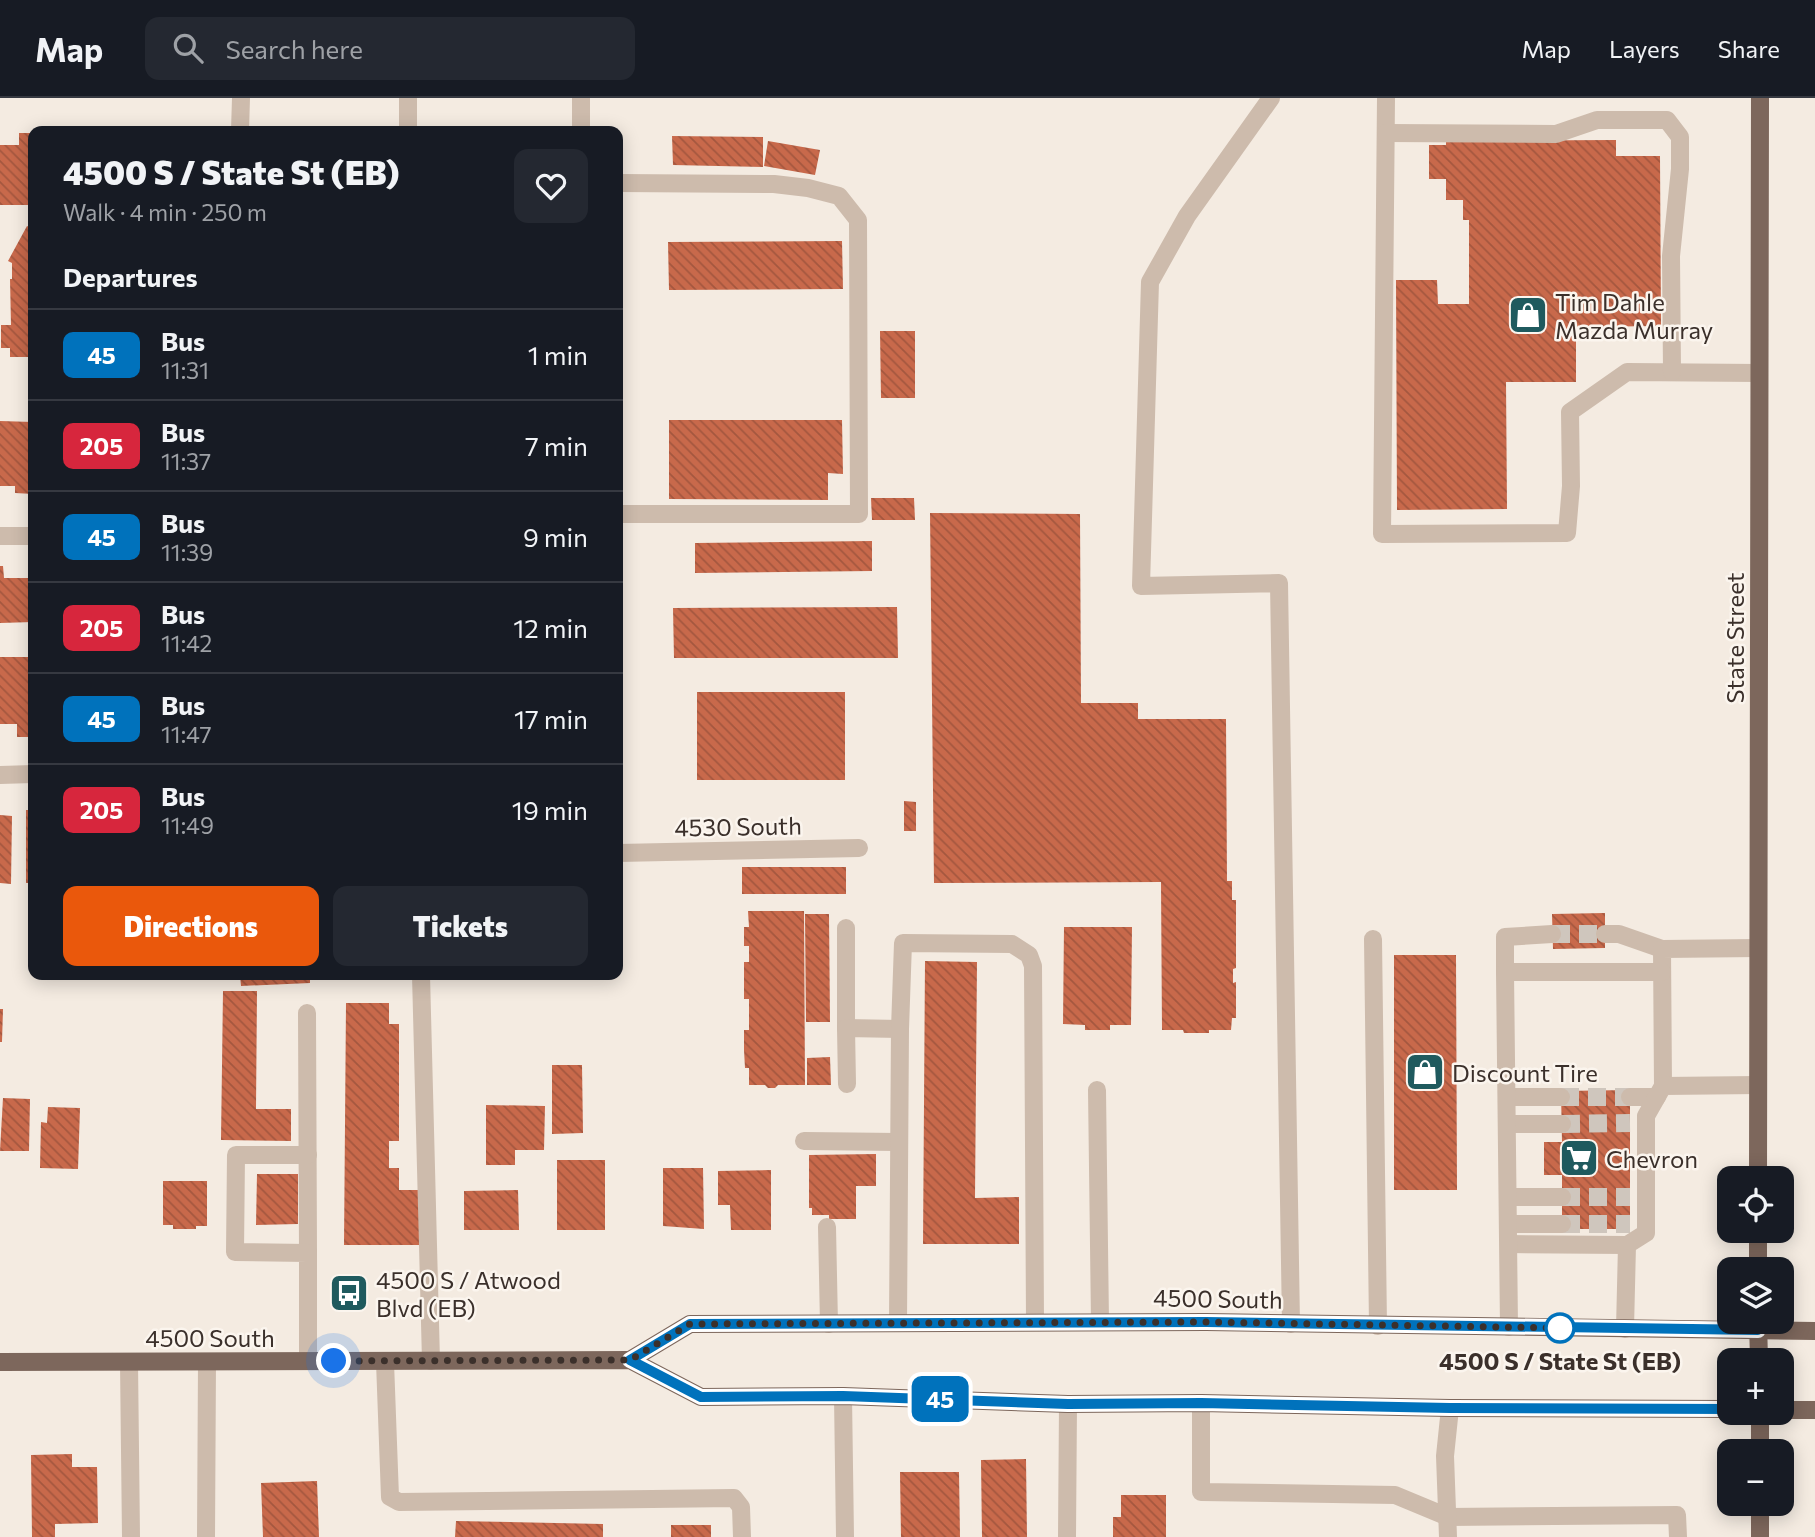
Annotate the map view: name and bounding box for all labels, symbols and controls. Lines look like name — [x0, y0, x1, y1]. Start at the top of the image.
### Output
search box — [145, 17, 635, 80]
text: Map — [35, 28, 103, 69]
icon: search — [169, 29, 207, 67]
text: Search here — [225, 33, 363, 64]
text: Map — [1522, 34, 1571, 63]
text: Layers — [1609, 34, 1680, 63]
text: Share — [1718, 34, 1780, 63]
button: heart — [514, 149, 588, 223]
text: 4500 S / State St (EB) — [63, 151, 400, 192]
text: Walk · 4 min · 250 m — [63, 198, 267, 226]
text: Departures — [63, 261, 198, 292]
place label: Tim Dahle Mazda Murray — [1555, 287, 1713, 344]
shop icon: Tim Dahle Mazda Murray — [1507, 294, 1549, 336]
text: Bus — [161, 325, 205, 356]
text: 1 min — [528, 339, 588, 370]
text: 45 — [87, 340, 116, 369]
text: 11:31 — [161, 356, 209, 384]
text: Bus — [161, 416, 205, 447]
text: 7 min — [525, 430, 588, 461]
text: 205 — [80, 431, 123, 460]
text: 11:37 — [161, 447, 211, 475]
text: Bus — [161, 507, 205, 538]
text: 9 min — [523, 521, 588, 552]
text: 45 — [87, 522, 116, 551]
text: 11:39 — [161, 538, 213, 566]
street label: State Street — [1720, 572, 1749, 704]
text: Bus — [161, 598, 205, 629]
text: 12 min — [513, 612, 588, 643]
text: 205 — [80, 613, 123, 642]
text: 11:42 — [161, 629, 212, 657]
text: Bus — [161, 689, 205, 720]
text: 17 min — [514, 703, 588, 734]
text: 45 — [87, 704, 116, 733]
text: 11:47 — [161, 720, 212, 748]
text: Bus — [161, 780, 205, 811]
text: 19 min — [512, 794, 588, 825]
text: 205 — [80, 795, 123, 824]
street label: 4530 South — [674, 810, 802, 842]
text: 11:49 — [161, 811, 214, 839]
button: Directions — [63, 886, 319, 966]
button: Tickets — [333, 886, 588, 966]
shop icon: Discount Tire — [1404, 1051, 1446, 1093]
place label: Discount Tire — [1452, 1058, 1598, 1087]
supermarket icon: Chevron — [1558, 1137, 1600, 1179]
place label: Chevron — [1606, 1144, 1698, 1173]
map controls — [1717, 1166, 1794, 1516]
button: locate — [1717, 1166, 1794, 1243]
button: layers — [1717, 1257, 1794, 1334]
place label: 4500 S / Atwood Blvd (EB) — [376, 1265, 561, 1322]
bus stop icon: 4500 S / Atwood Blvd (EB) — [328, 1272, 370, 1314]
street label: 4500 South — [1153, 1282, 1283, 1314]
marker: 4500 S / State St (EB) — [1545, 1313, 1575, 1343]
street label: 4500 South — [145, 1323, 275, 1352]
your location — [316, 1343, 351, 1378]
place label: 4500 S / State St (EB) — [1439, 1346, 1681, 1375]
button: + — [1717, 1348, 1794, 1425]
line badge: 45 — [908, 1376, 972, 1422]
text: 45 — [926, 1384, 954, 1413]
button: − — [1717, 1439, 1794, 1516]

